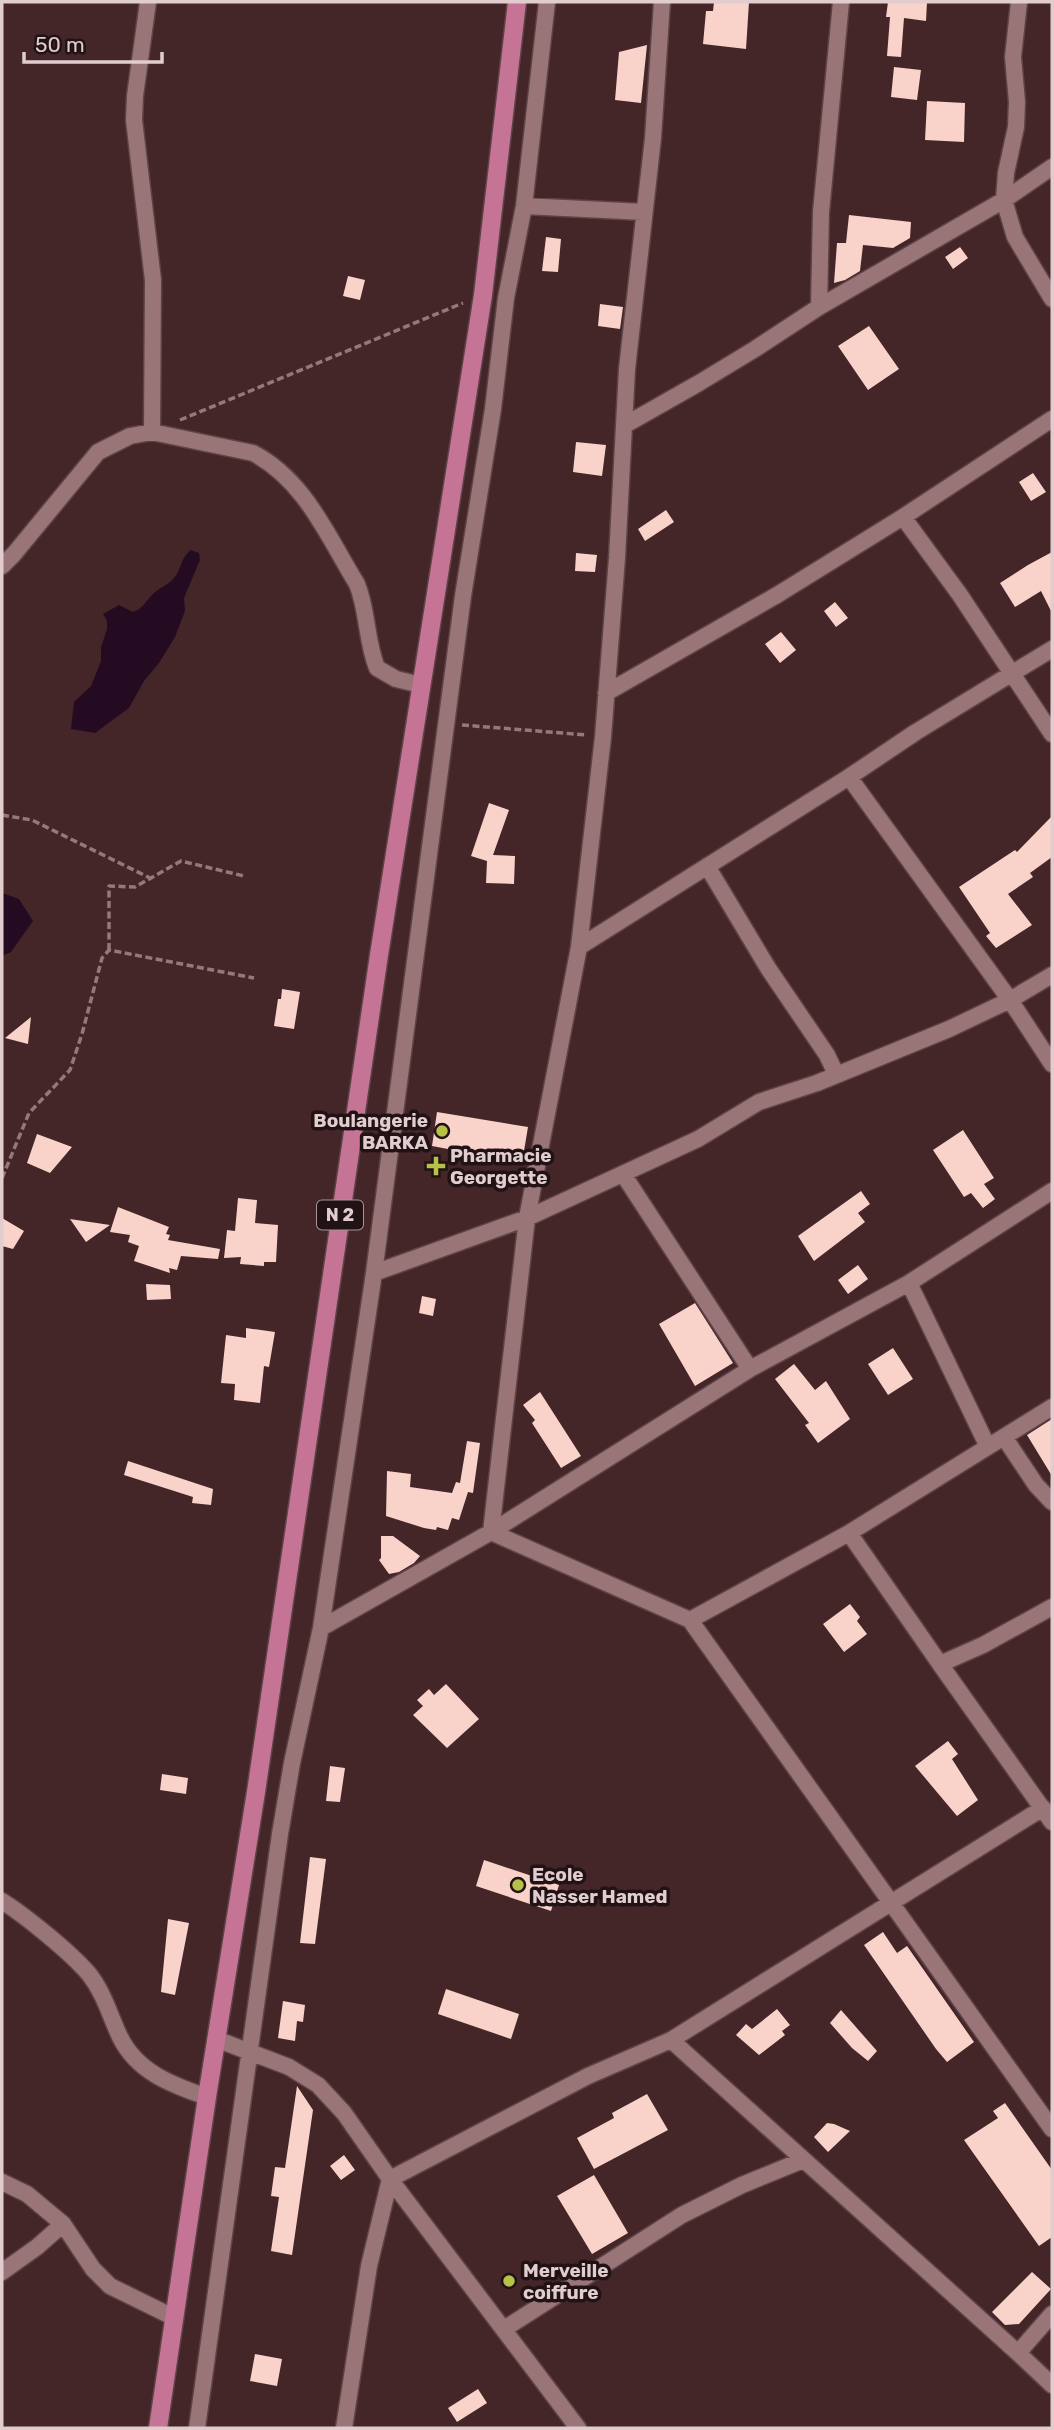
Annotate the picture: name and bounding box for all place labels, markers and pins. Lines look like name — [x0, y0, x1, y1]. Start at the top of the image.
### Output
place label: Boulangerie BARKA — [313, 1109, 428, 1154]
marker: Boulangerie BARKA — [434, 1123, 450, 1139]
place label: Pharmacie Georgette — [450, 1144, 552, 1189]
marker: Pharmacie Georgette — [428, 1158, 444, 1174]
place label: Ecole Nasser Hamed — [532, 1863, 668, 1908]
marker: Ecole Nasser Hamed — [510, 1877, 526, 1893]
place label: Merveille coiffure — [523, 2259, 608, 2304]
marker: Merveille coiffure — [501, 2273, 517, 2289]

